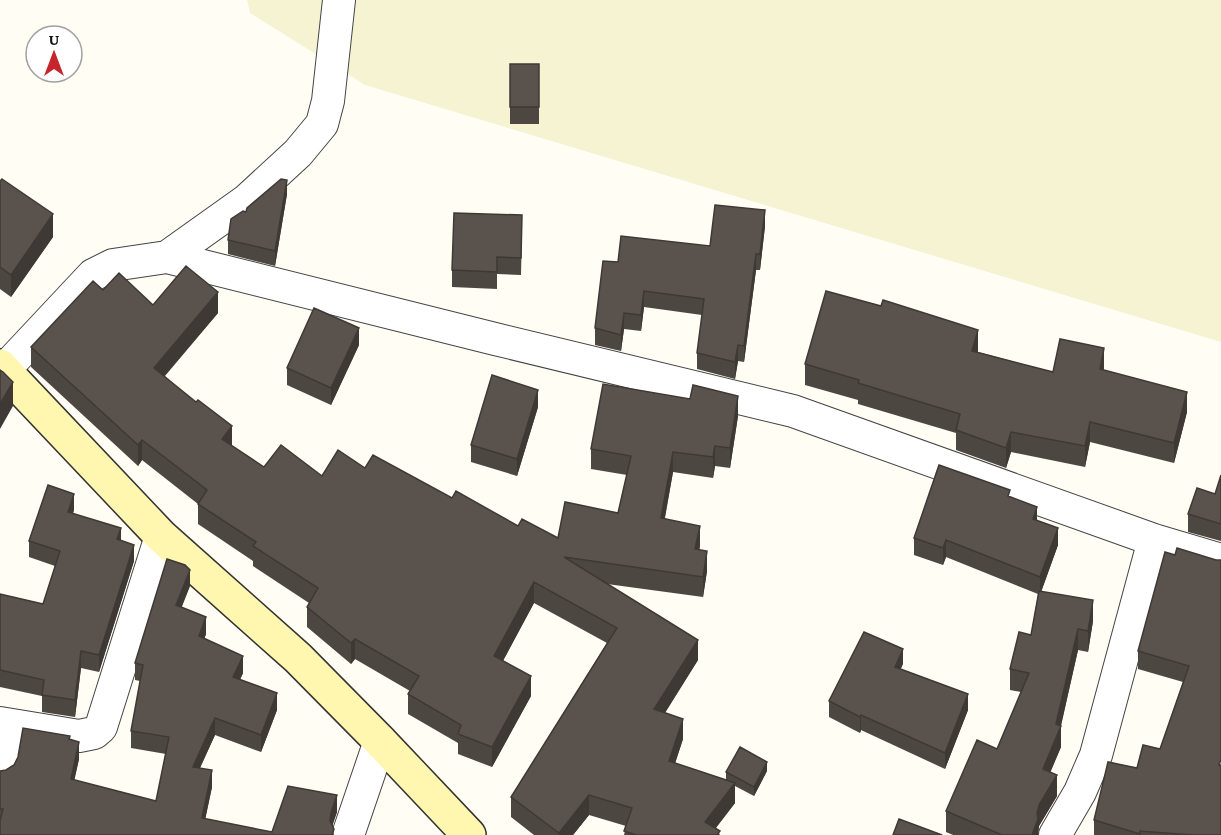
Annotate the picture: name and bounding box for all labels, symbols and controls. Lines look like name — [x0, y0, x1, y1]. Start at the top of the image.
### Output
north arrow — [24, 24, 84, 84]
text: U — [49, 31, 60, 48]

